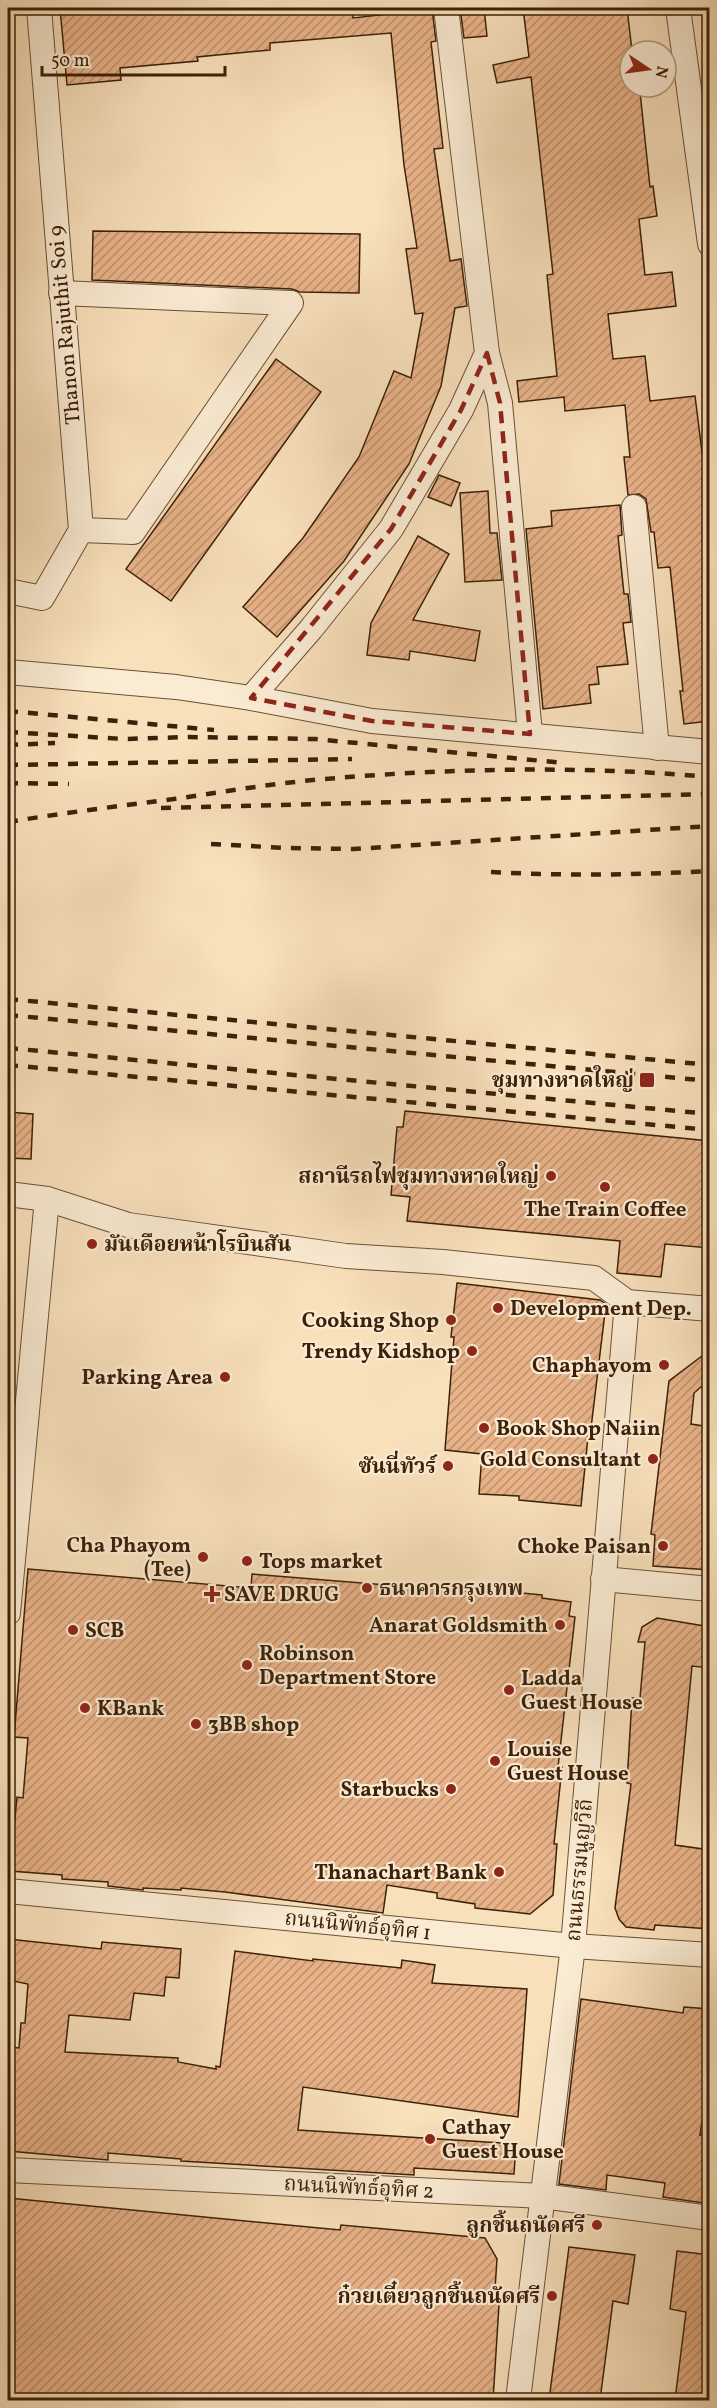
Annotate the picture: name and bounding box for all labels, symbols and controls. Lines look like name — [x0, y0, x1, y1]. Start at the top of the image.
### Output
scale bar — [42, 39, 225, 77]
north arrow — [618, 39, 678, 99]
text: 50 m — [51, 49, 90, 74]
text: N — [649, 64, 673, 80]
street label: Thanon Rajuthit Soi 9 — [42, 224, 89, 426]
place label: ชุมทางหาดใหญ่ — [492, 1065, 634, 1096]
marker: ชุมทางหาดใหญ่ — [638, 1071, 656, 1089]
place label: สถานีรถไฟชุมทางหาดใหญ่ — [298, 1161, 539, 1192]
marker: สถานีรถไฟชุมทางหาดใหญ่ — [544, 1169, 558, 1183]
marker: The Train Coffee — [598, 1180, 612, 1194]
place label: The Train Coffee — [523, 1196, 687, 1225]
place label: มันเดือยหน้าโรบินสัน — [104, 1229, 291, 1260]
marker: มันเดือยหน้าโรบินสัน — [85, 1237, 99, 1251]
place label: Development Dep. — [510, 1295, 692, 1324]
marker: Development Dep. — [491, 1301, 505, 1315]
place label: Cooking Shop — [302, 1307, 439, 1336]
marker: Cooking Shop — [444, 1313, 458, 1327]
place label: Trendy Kidshop — [302, 1338, 460, 1367]
marker: Trendy Kidshop — [465, 1344, 479, 1358]
place label: Chaphayom — [532, 1352, 652, 1381]
marker: Chaphayom — [657, 1358, 671, 1372]
place label: Parking Area — [81, 1364, 213, 1393]
marker: Parking Area — [218, 1370, 232, 1384]
place label: Book Shop Naiin — [496, 1415, 661, 1444]
marker: Book Shop Naiin — [477, 1421, 491, 1435]
place label: Gold Consultant — [480, 1446, 641, 1475]
place label: ซันนี่ทัวร์ — [359, 1450, 438, 1482]
marker: Gold Consultant — [646, 1452, 660, 1466]
marker: ซันนี่ทัวร์ — [441, 1459, 455, 1473]
place label: Cha Phayom (Tee) — [67, 1532, 191, 1585]
place label: Choke Paisan — [518, 1533, 651, 1562]
marker: Choke Paisan — [656, 1539, 670, 1553]
place label: Tops market — [259, 1548, 383, 1577]
marker: Cha Phayom (Tee) — [196, 1550, 210, 1564]
marker: Tops market — [240, 1554, 254, 1568]
place label: ธนาคารกรุงเทพ — [379, 1575, 523, 1604]
place label: SAVE DRUG — [224, 1581, 339, 1610]
marker: ธนาคารกรุงเทพ — [360, 1581, 374, 1595]
marker: SAVE DRUG — [205, 1587, 219, 1601]
place label: Anarat Goldsmith — [369, 1612, 548, 1641]
place label: SCB — [85, 1617, 124, 1646]
marker: Anarat Goldsmith — [553, 1618, 567, 1632]
marker: SCB — [66, 1623, 80, 1637]
place label: Robinson Department Store — [259, 1640, 436, 1693]
marker: Robinson Department Store — [240, 1658, 254, 1672]
place label: Ladda Guest House — [521, 1665, 643, 1718]
marker: Ladda Guest House — [502, 1683, 516, 1697]
place label: KBank — [97, 1695, 165, 1724]
marker: KBank — [78, 1701, 92, 1715]
place label: 3BB shop — [208, 1711, 299, 1740]
marker: 3BB shop — [189, 1717, 203, 1731]
place label: Louise Guest House — [507, 1736, 629, 1789]
marker: Louise Guest House — [488, 1754, 502, 1768]
place label: Starbucks — [341, 1776, 439, 1805]
marker: Starbucks — [444, 1782, 458, 1796]
street label: ถนนธรรมนูญวิถี — [560, 1798, 601, 1943]
place label: Thanachart Bank — [314, 1859, 487, 1888]
marker: Thanachart Bank — [492, 1865, 506, 1879]
street label: ถนนนิพัทธ์อุทิศ 1 — [283, 1904, 433, 1949]
place label: Cathay Guest House — [442, 2114, 564, 2167]
marker: Cathay Guest House — [423, 2132, 437, 2146]
street label: ถนนนิพัทธ์อุทิศ 2 — [283, 2170, 435, 2207]
place label: ลูกชิ้นถนัดศรี — [466, 2209, 585, 2241]
marker: ลูกชิ้นถนัดศรี — [590, 2218, 604, 2232]
place label: ก๋วยเตี๋ยวลูกชิ้นถนัดศรี — [337, 2280, 540, 2312]
marker: ก๋วยเตี๋ยวลูกชิ้นถนัดศรี — [545, 2289, 559, 2303]

